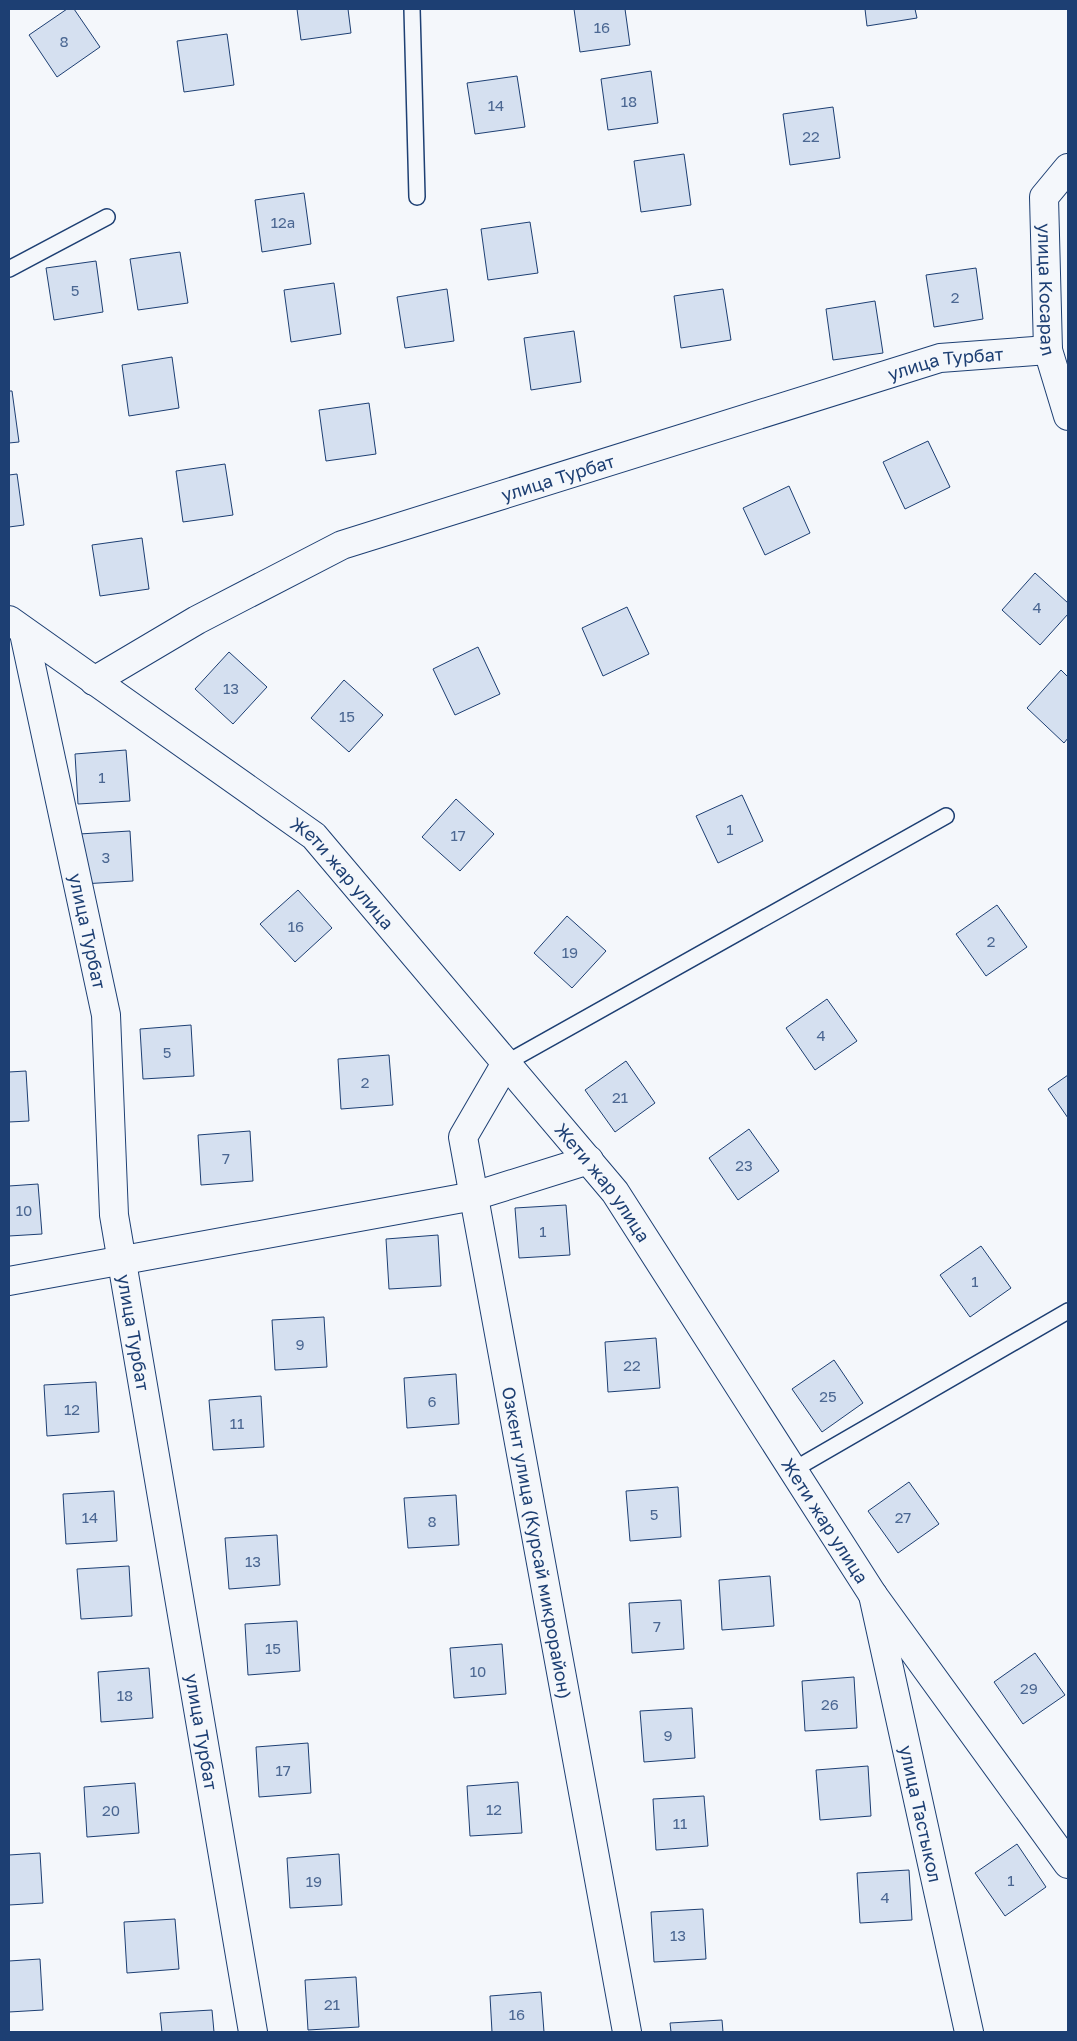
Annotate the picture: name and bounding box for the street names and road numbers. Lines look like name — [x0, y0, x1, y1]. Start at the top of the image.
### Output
street label: улица Косарал — [1034, 223, 1060, 358]
street label: улица Турбат — [885, 342, 1004, 385]
street label: улица Турбат — [498, 449, 617, 506]
street label: Жети жар улица — [287, 812, 399, 934]
street label: улица Турбат — [65, 871, 111, 991]
street label: Жети жар улица — [550, 1118, 655, 1246]
street label: улица Турбат — [113, 1273, 155, 1392]
street label: Озкент улица (Курсай микрорайон) — [498, 1385, 577, 1701]
street label: Жети жар улица — [777, 1454, 873, 1587]
street label: улица Турбат — [181, 1672, 223, 1792]
street label: улица Тастыкол — [895, 1743, 947, 1884]

